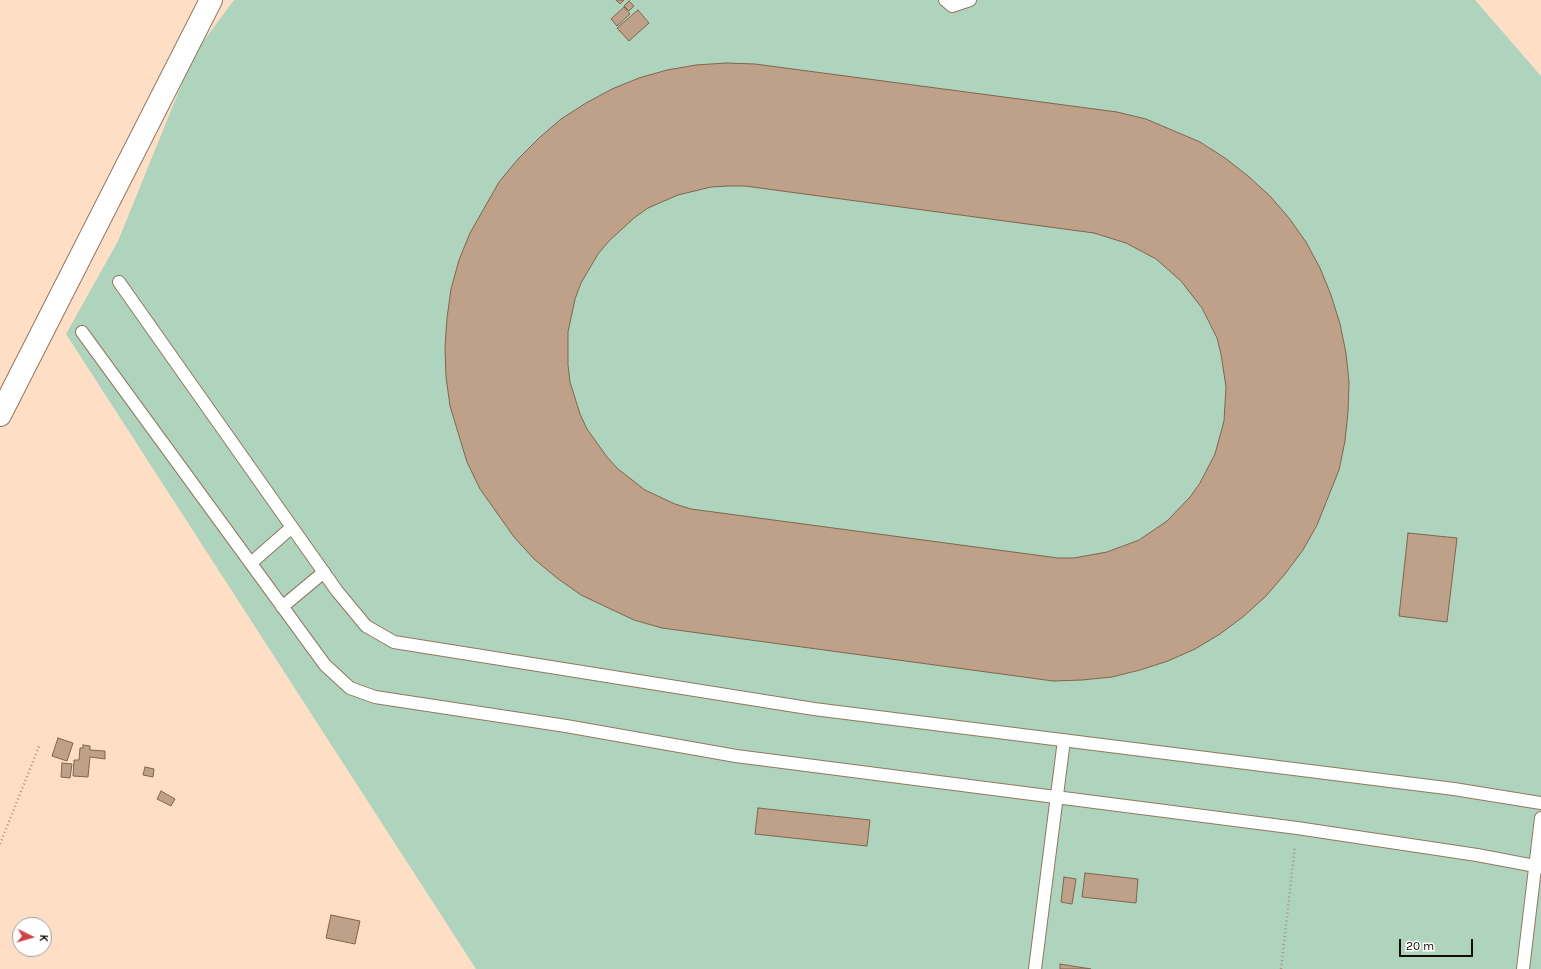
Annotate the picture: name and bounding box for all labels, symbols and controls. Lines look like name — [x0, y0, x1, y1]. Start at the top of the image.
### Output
north arrow — [12, 917, 52, 957]
scale bar — [1401, 931, 1475, 957]
text: K — [37, 934, 50, 942]
text: 20 m — [1406, 939, 1434, 953]

